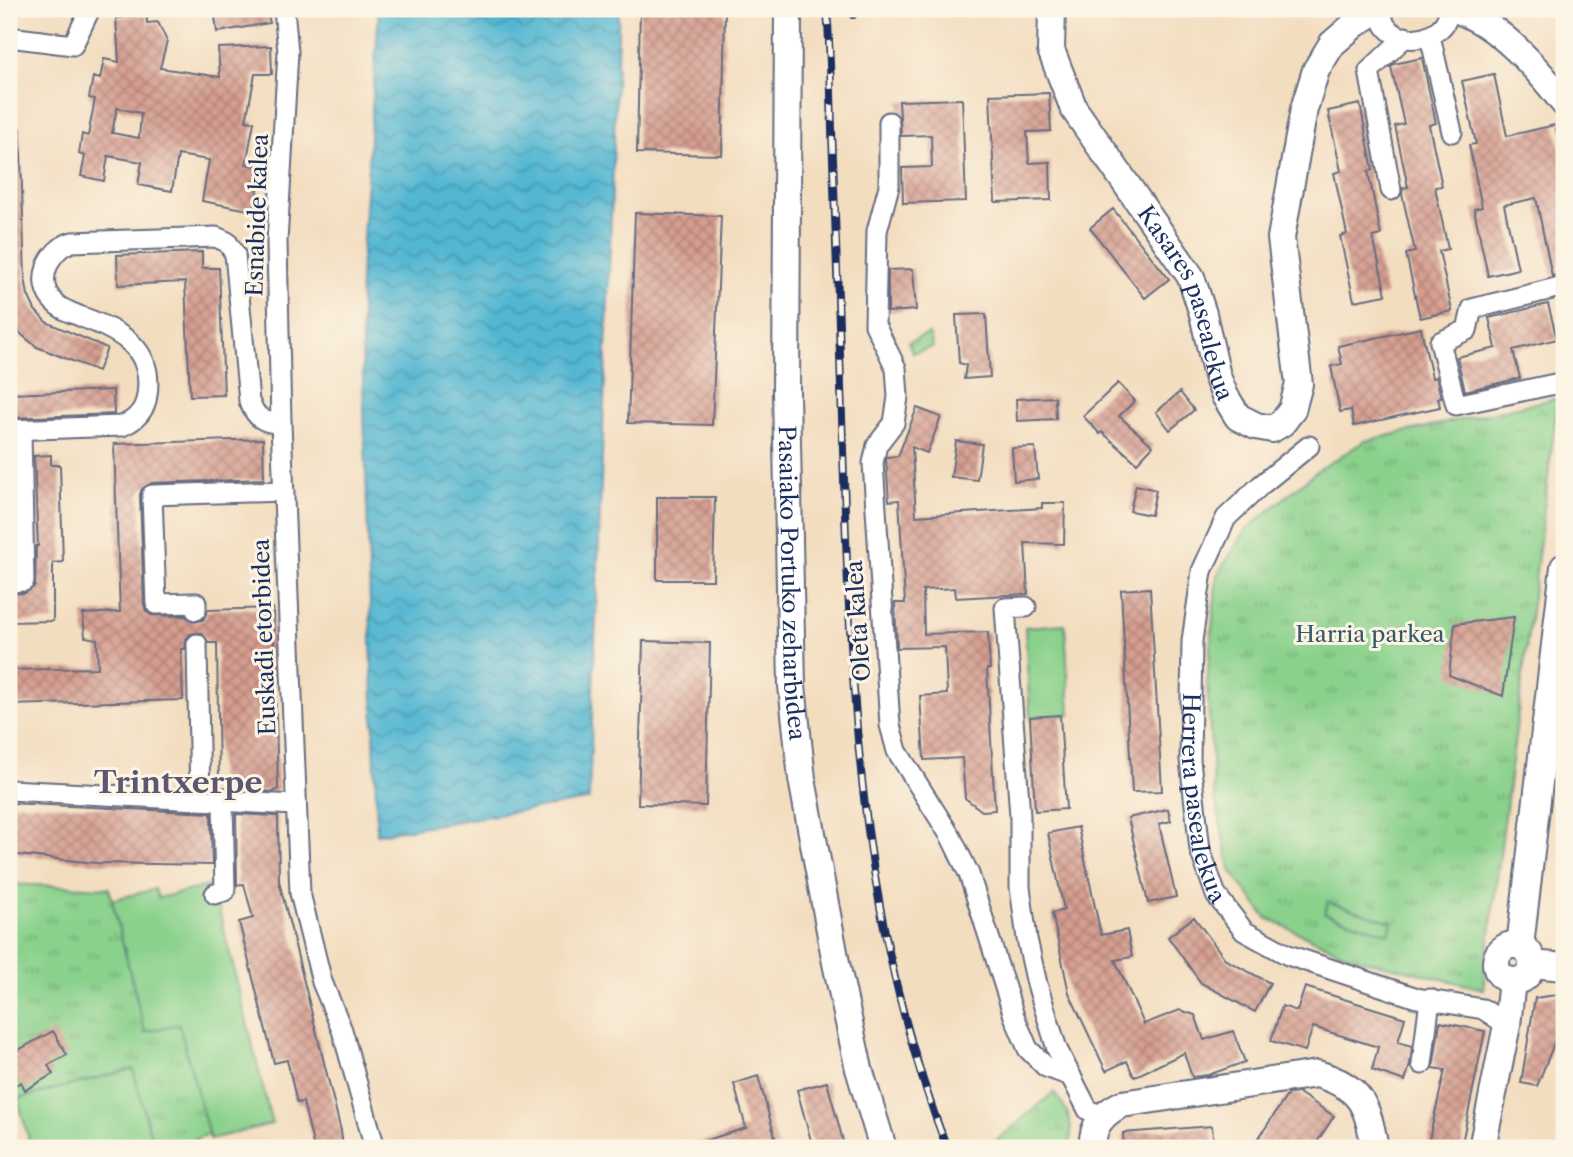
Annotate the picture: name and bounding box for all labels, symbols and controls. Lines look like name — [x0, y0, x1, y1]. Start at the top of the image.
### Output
street label: Esnabide kalea — [240, 132, 274, 297]
street label: Kasares pasealekua — [1132, 200, 1240, 405]
street label: Pasaiako Portuko zeharbidea — [773, 425, 812, 743]
street label: Euskadi etorbidea — [247, 537, 281, 736]
street label: Oleta kalea — [840, 559, 876, 683]
park label: Harria parkea — [1295, 620, 1446, 648]
street label: Herrera pasealekua — [1176, 693, 1232, 910]
district label: Trintxerpe — [94, 764, 262, 801]

